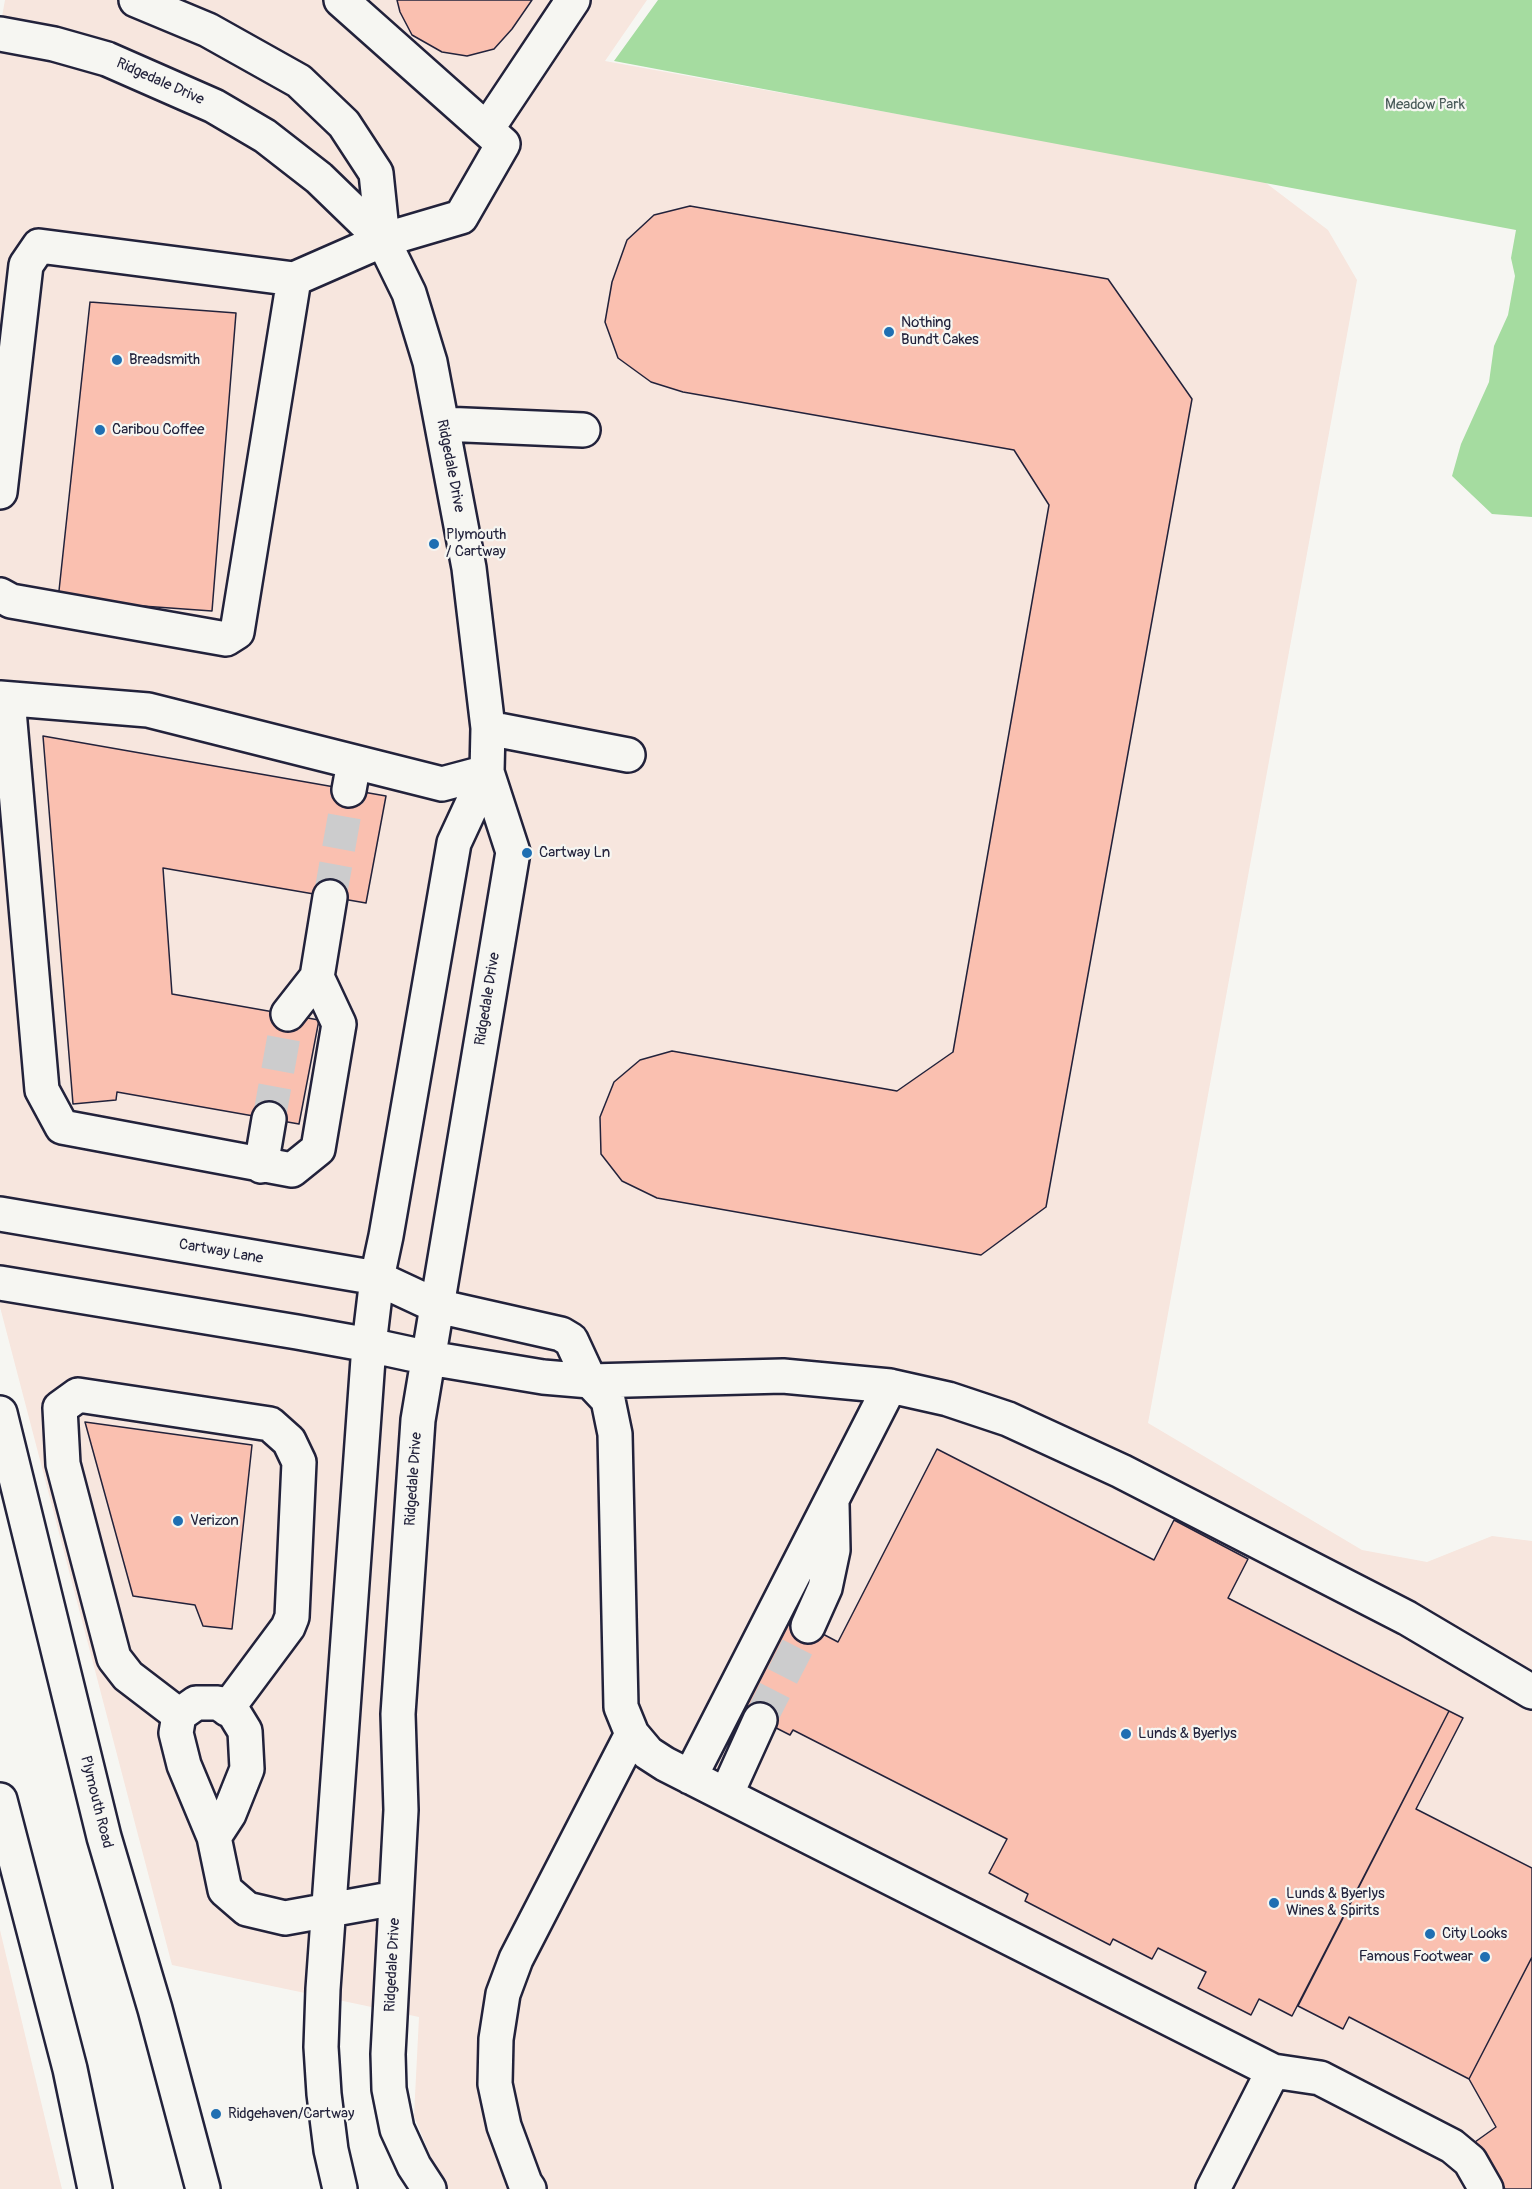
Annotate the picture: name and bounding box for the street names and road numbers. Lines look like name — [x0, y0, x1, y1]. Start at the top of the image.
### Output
street label: Ridgedale Drive — [113, 55, 207, 109]
street label: Ridgedale Drive — [432, 418, 468, 514]
street label: Ridgedale Drive — [472, 951, 504, 1047]
street label: Cartway Lane — [177, 1236, 265, 1268]
street label: Ridgedale Drive — [402, 1431, 426, 1527]
street label: Plymouth Road — [76, 1754, 116, 1850]
street label: Ridgedale Drive — [382, 1918, 404, 2012]

